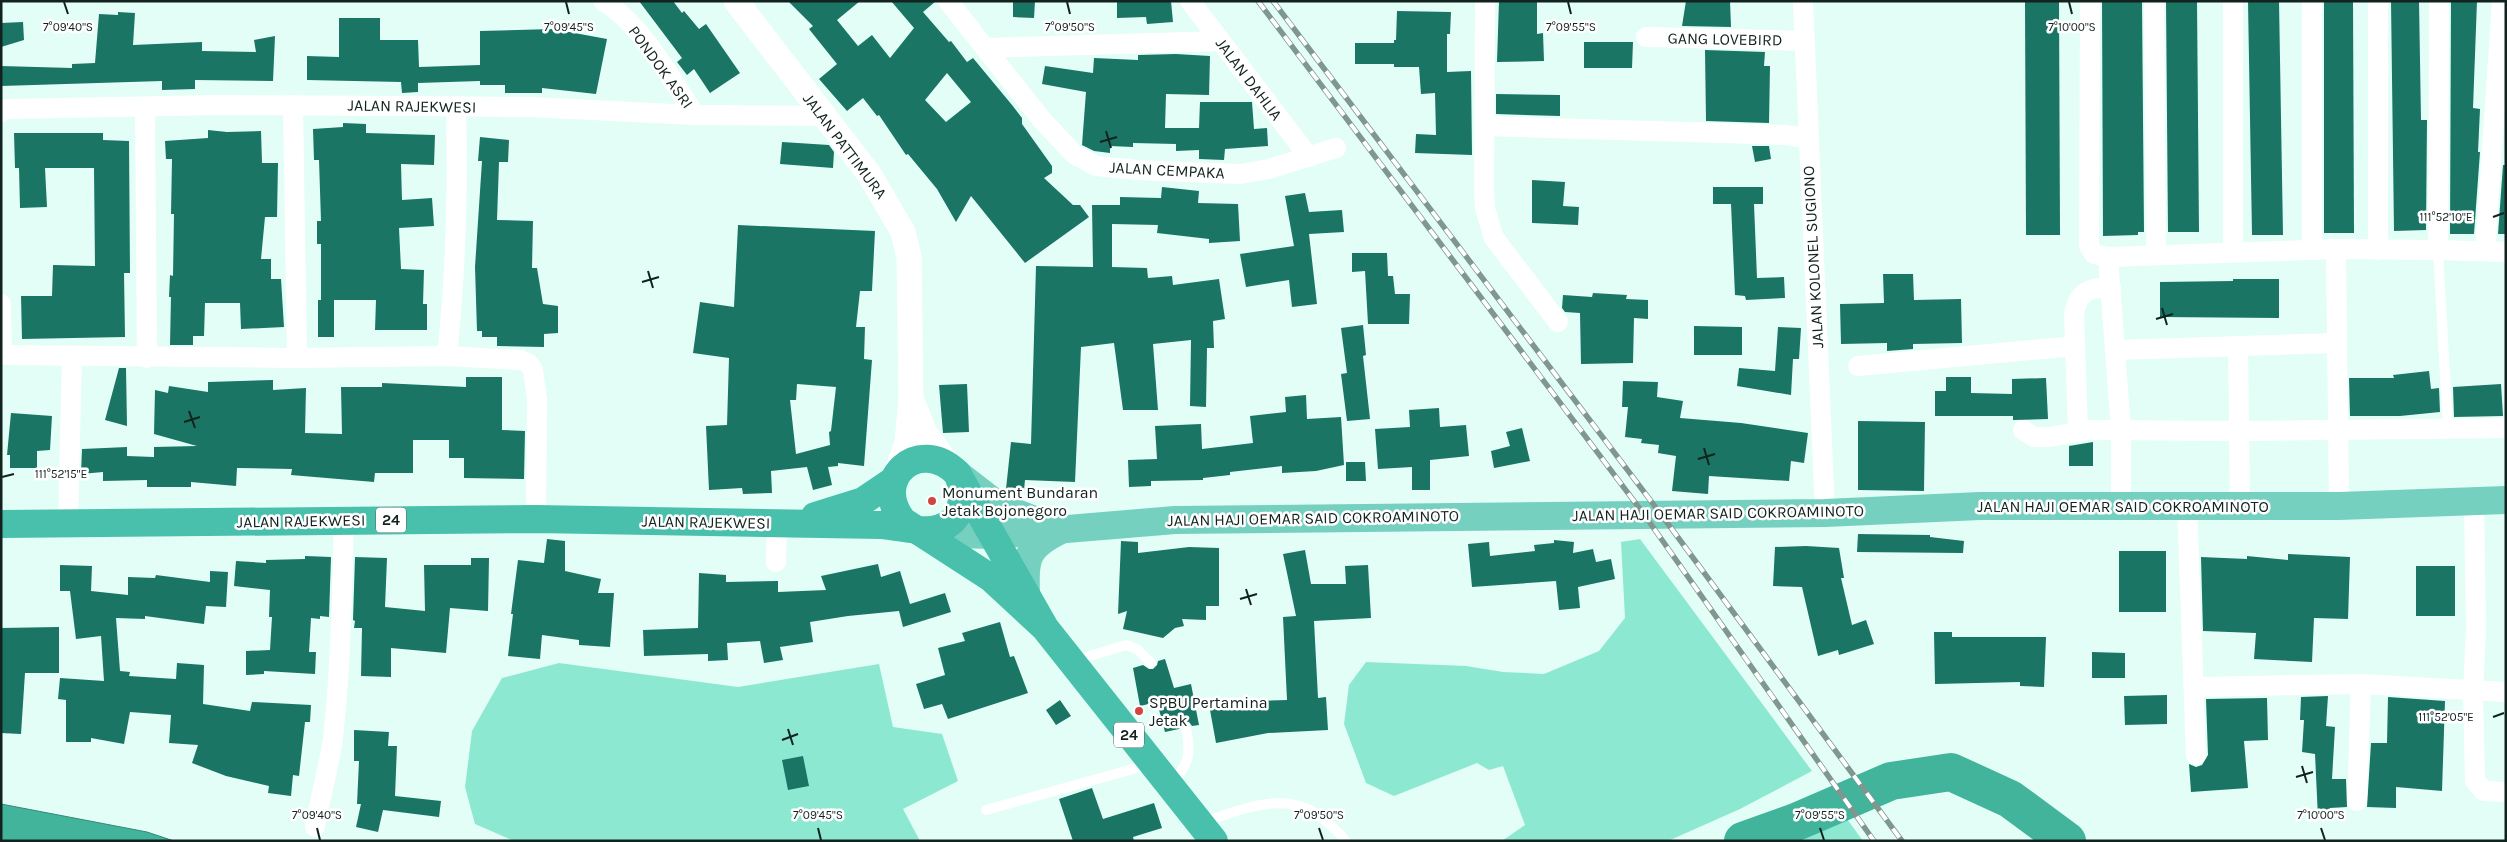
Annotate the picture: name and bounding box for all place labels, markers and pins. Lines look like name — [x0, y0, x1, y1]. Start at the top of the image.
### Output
place label: Monument Bundaran Jetak Bojonegoro — [942, 483, 1098, 520]
marker: Monument Bundaran Jetak Bojonegoro — [926, 495, 938, 507]
place label: SPBU Pertamina Jetak — [1149, 693, 1268, 730]
marker: SPBU Pertamina Jetak — [1133, 705, 1145, 717]

